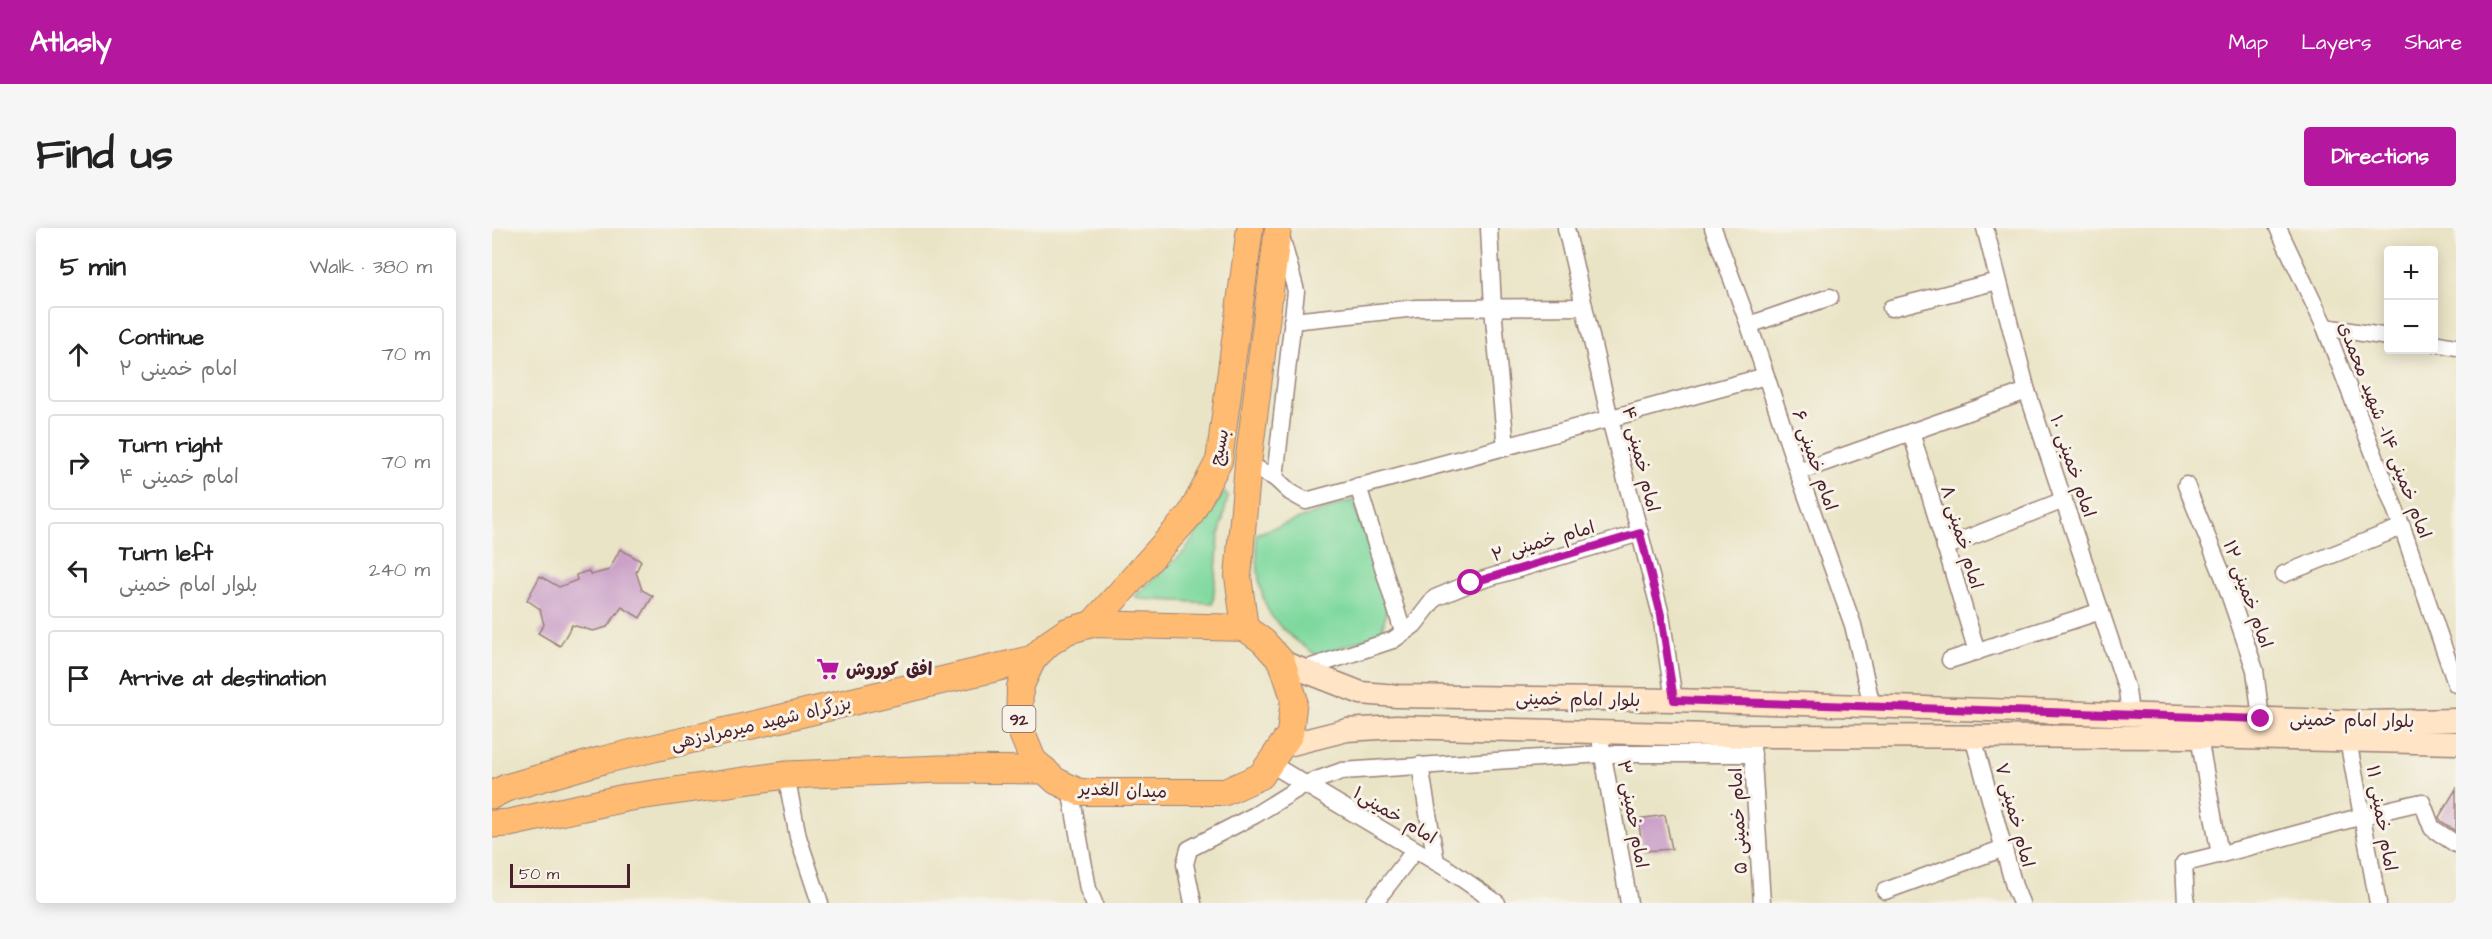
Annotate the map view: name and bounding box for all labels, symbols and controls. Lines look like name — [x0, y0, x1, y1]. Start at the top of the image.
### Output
text: Atlasly — [30, 23, 112, 62]
text: Map — [2228, 28, 2268, 57]
text: Layers — [2301, 28, 2371, 57]
text: Share — [2404, 28, 2462, 57]
text: Find us — [36, 127, 173, 185]
button: Directions — [2304, 127, 2456, 186]
map controls — [2384, 246, 2438, 354]
button: + — [2384, 246, 2438, 300]
text: 5 min — [60, 249, 126, 285]
text: Walk · 380 m — [309, 253, 432, 281]
button: − — [2384, 300, 2438, 354]
street label: امام خمینی ۱۴- شهید محمدی — [2331, 318, 2437, 543]
text: Continue — [119, 322, 204, 353]
icon: ahead — [62, 338, 95, 371]
text: 70 m — [382, 340, 430, 368]
text: امام خمینی ۲ — [119, 355, 237, 383]
street label: امام خمینی ۴ — [1614, 404, 1666, 515]
street label: امام خمینی ۶ — [1785, 406, 1843, 514]
street label: امام خمینی ۱۰ — [2042, 412, 2102, 521]
street label: بسیج — [1203, 427, 1236, 468]
text: Turn right — [119, 430, 222, 461]
icon: right — [62, 446, 95, 479]
text: 70 m — [382, 448, 430, 476]
text: امام خمینی ۴ — [119, 463, 239, 491]
street label: امام خمینی ۸ — [1933, 482, 1989, 592]
street label: امام خمینی ۲ — [1489, 515, 1598, 569]
street label: امام خمینی ۱۲ — [2216, 537, 2279, 652]
text: Turn left — [119, 538, 213, 569]
icon: left — [62, 554, 95, 587]
text: 240 m — [369, 556, 430, 584]
route start — [1457, 569, 1483, 595]
text: بلوار امام خمینی — [119, 571, 258, 599]
supermarket icon: افق کوروش — [815, 656, 841, 682]
place label: افق کوروش — [846, 657, 932, 682]
icon: arrive — [62, 662, 95, 695]
text: Arrive at destination — [119, 663, 326, 694]
street label: بلوار امام خمینی — [1515, 686, 1641, 714]
street label: بزرگراه شهید میرمرادزهی — [668, 691, 854, 756]
route end — [2247, 705, 2273, 731]
road number: 92 — [1002, 706, 1036, 732]
street label: بلوار امام خمینی — [2289, 707, 2415, 735]
street label: امام خمینی ۳ — [1610, 758, 1654, 870]
street label: امام خمینی ۷ — [1988, 760, 2040, 870]
street label: امام خمینی ۱۱ — [2359, 763, 2403, 873]
street label: امام خمینی ۵ — [1723, 767, 1755, 875]
street label: میدان الغدیر — [1076, 776, 1167, 805]
street label: امام خمینی۱ — [1348, 781, 1441, 851]
scale bar — [510, 861, 630, 888]
text: 50 m — [519, 863, 559, 885]

